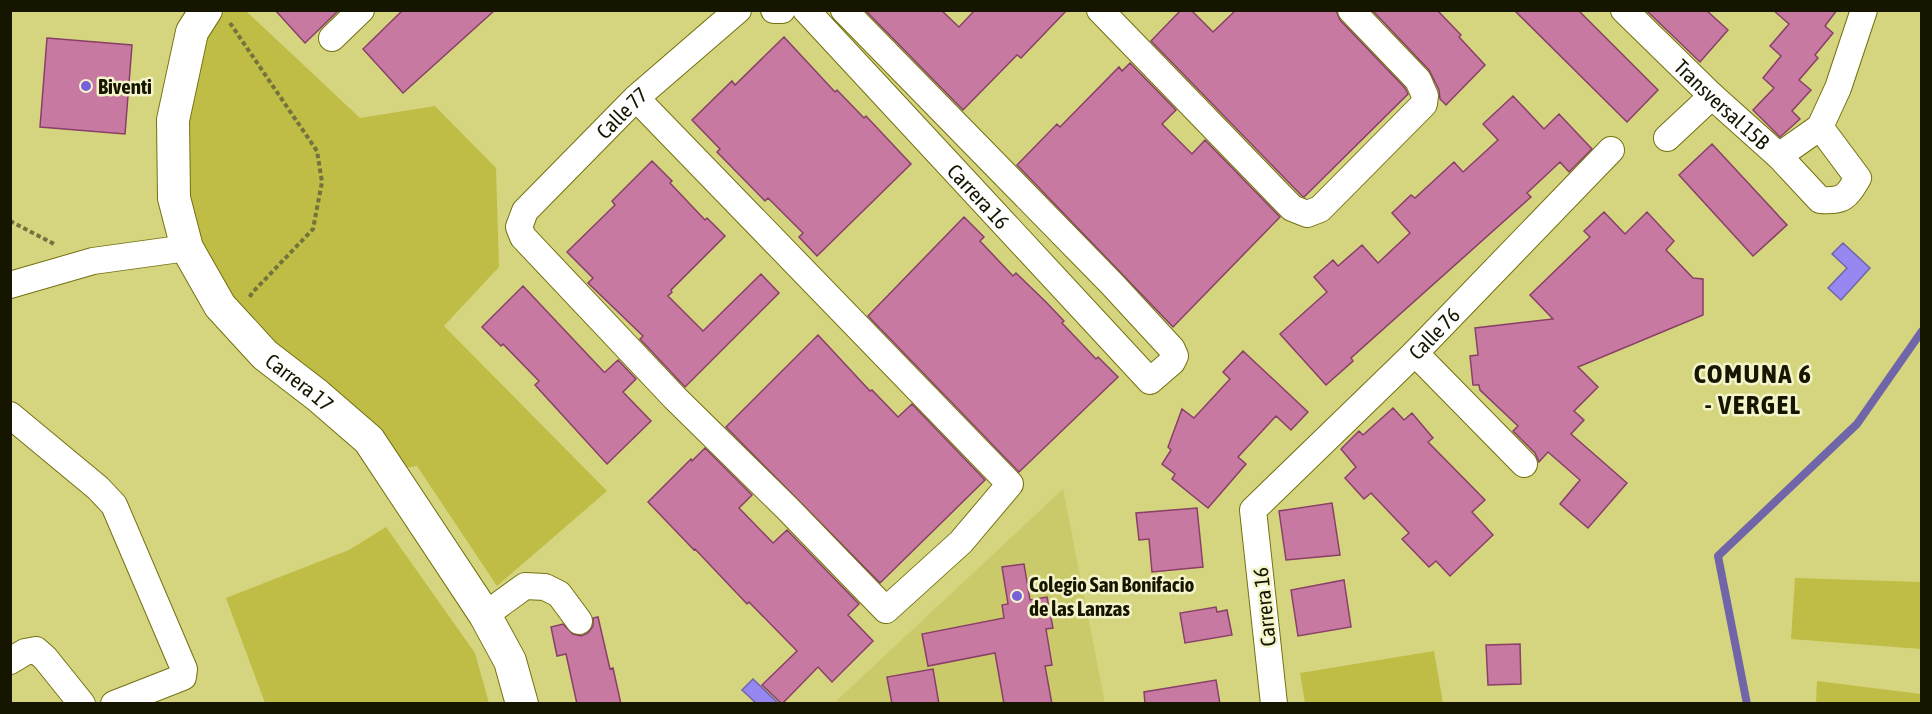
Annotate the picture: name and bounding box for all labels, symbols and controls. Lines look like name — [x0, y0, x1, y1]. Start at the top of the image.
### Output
street label: Transversal 15B — [1670, 54, 1775, 154]
place label: Biventi — [98, 74, 152, 98]
marker: Biventi — [79, 79, 93, 93]
street label: Calle 77 — [591, 82, 652, 143]
street label: Carrera 16 — [943, 159, 1015, 234]
street label: Calle 76 — [1404, 303, 1464, 364]
street label: Carrera 17 — [261, 348, 338, 416]
district label: COMUNA 6 - VERGEL — [1694, 358, 1812, 420]
street label: Carrera 16 — [1248, 566, 1280, 648]
place label: Colegio San Bonifacio de las Lanzas — [1029, 572, 1194, 620]
marker: Colegio San Bonifacio de las Lanzas — [1010, 589, 1024, 603]

